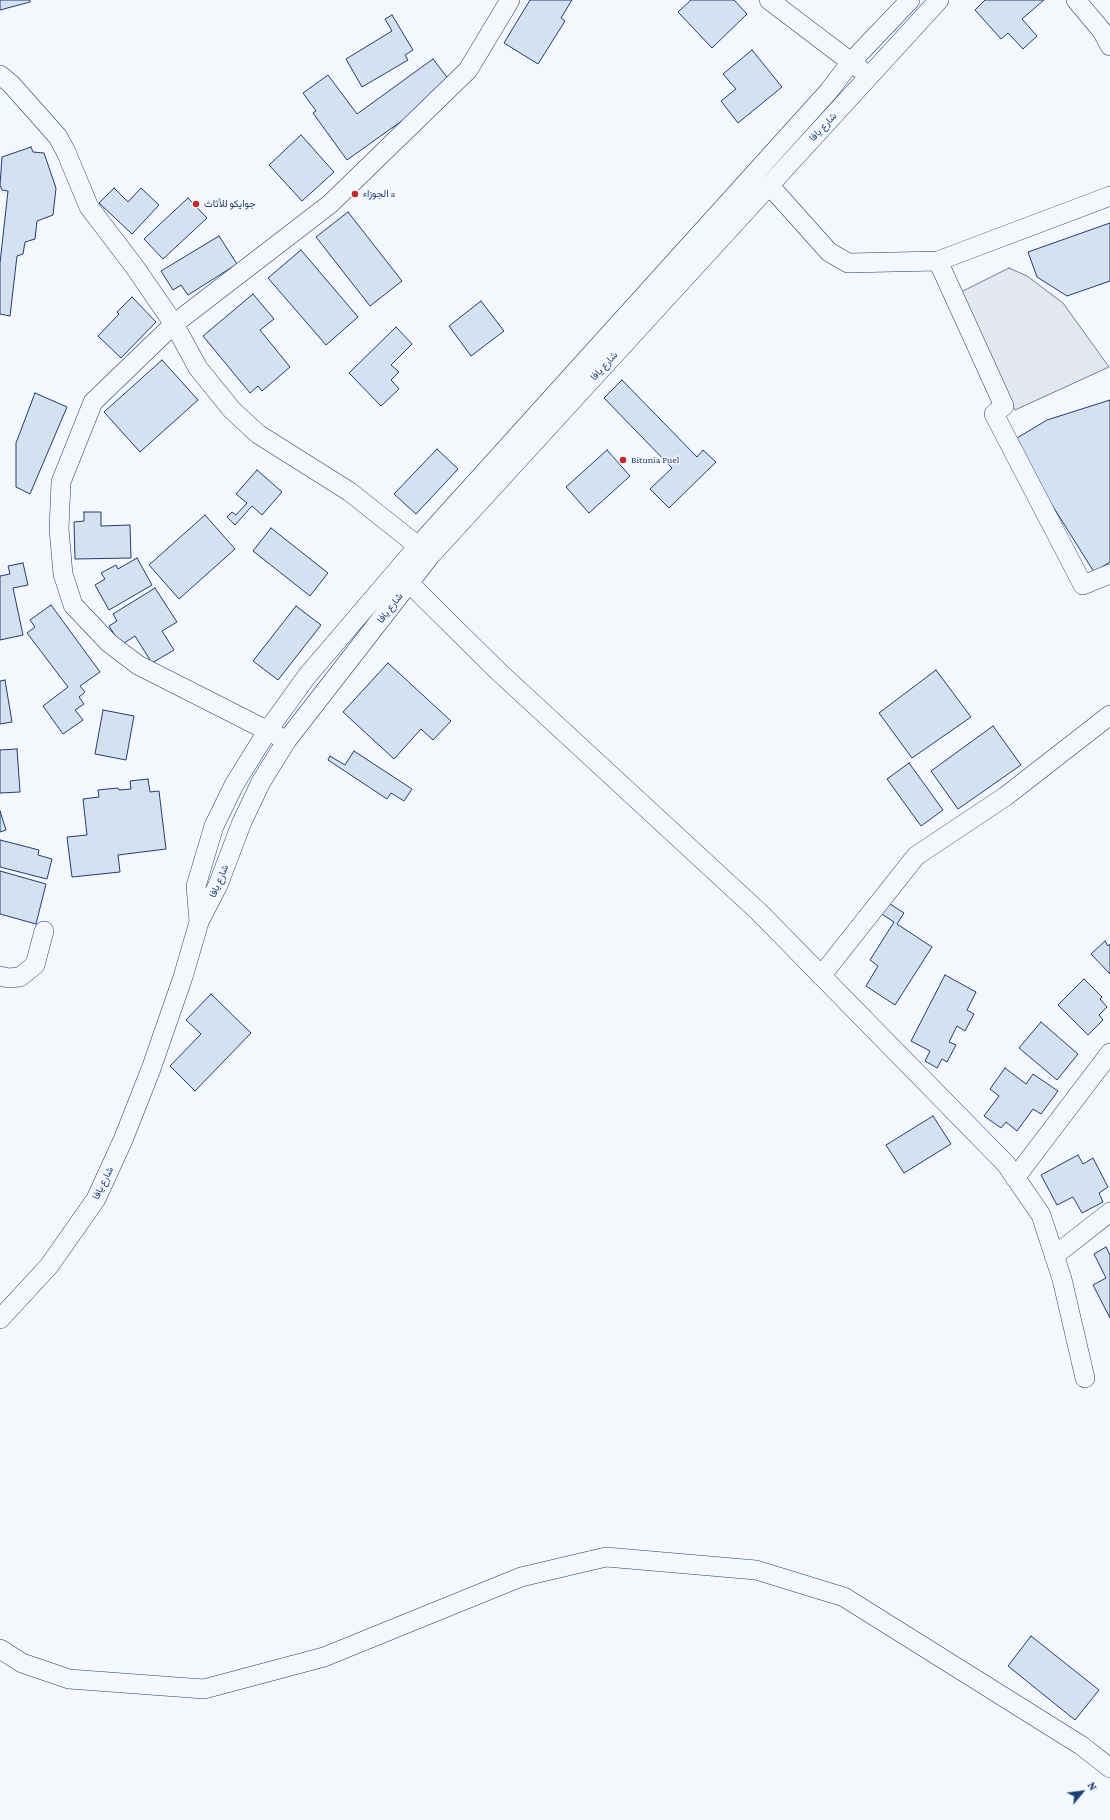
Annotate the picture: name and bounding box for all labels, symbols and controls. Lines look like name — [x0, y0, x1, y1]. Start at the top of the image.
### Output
street label: شارع يافا — [807, 110, 839, 144]
place label: الجوزاء a — [363, 188, 395, 200]
marker: الجوزاء a — [350, 189, 360, 199]
place label: جوايكو للأثاث — [204, 198, 256, 210]
marker: جوايكو للأثاث — [191, 199, 201, 209]
street label: شارع يافا — [588, 349, 620, 383]
place label: Bitunia Fuel — [631, 454, 679, 466]
marker: Bitunia Fuel — [618, 455, 628, 465]
street label: شارع يافا — [375, 591, 405, 625]
street label: شارع يافا — [207, 863, 231, 899]
street label: شارع يافا — [90, 1165, 116, 1201]
north arrow — [1062, 1772, 1102, 1812]
text: N — [1085, 1780, 1100, 1792]

